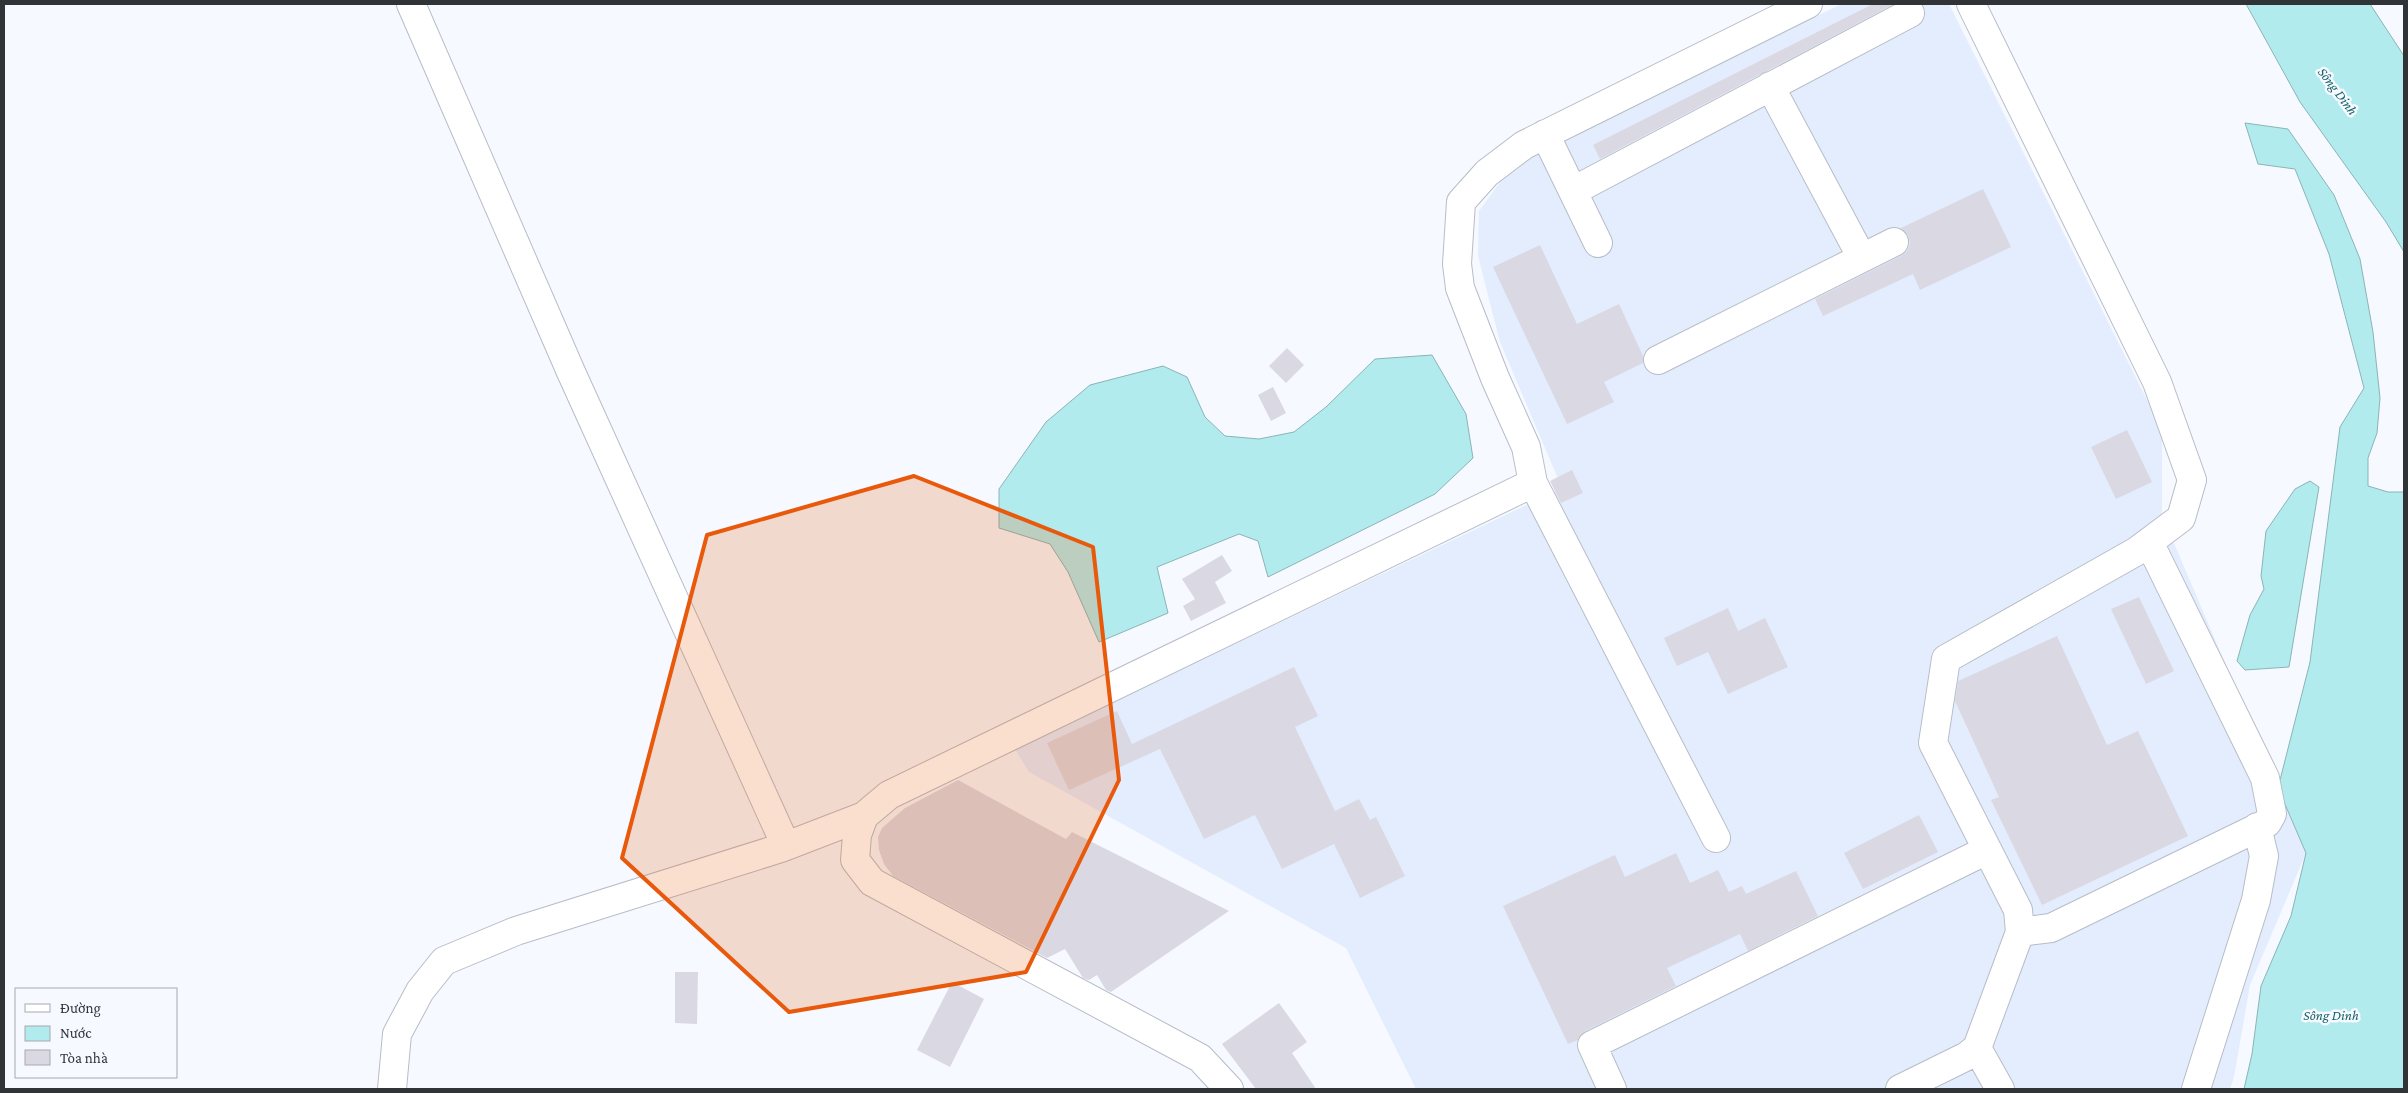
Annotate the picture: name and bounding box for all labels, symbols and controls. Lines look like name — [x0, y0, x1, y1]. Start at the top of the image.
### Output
water label: Sông Dinh — [2315, 64, 2361, 118]
legend — [15, 988, 178, 1078]
text: Đường — [60, 1000, 101, 1017]
water label: Sông Dinh — [2303, 1007, 2359, 1023]
text: Nước — [60, 1025, 92, 1041]
text: Tòa nhà — [60, 1050, 108, 1066]

